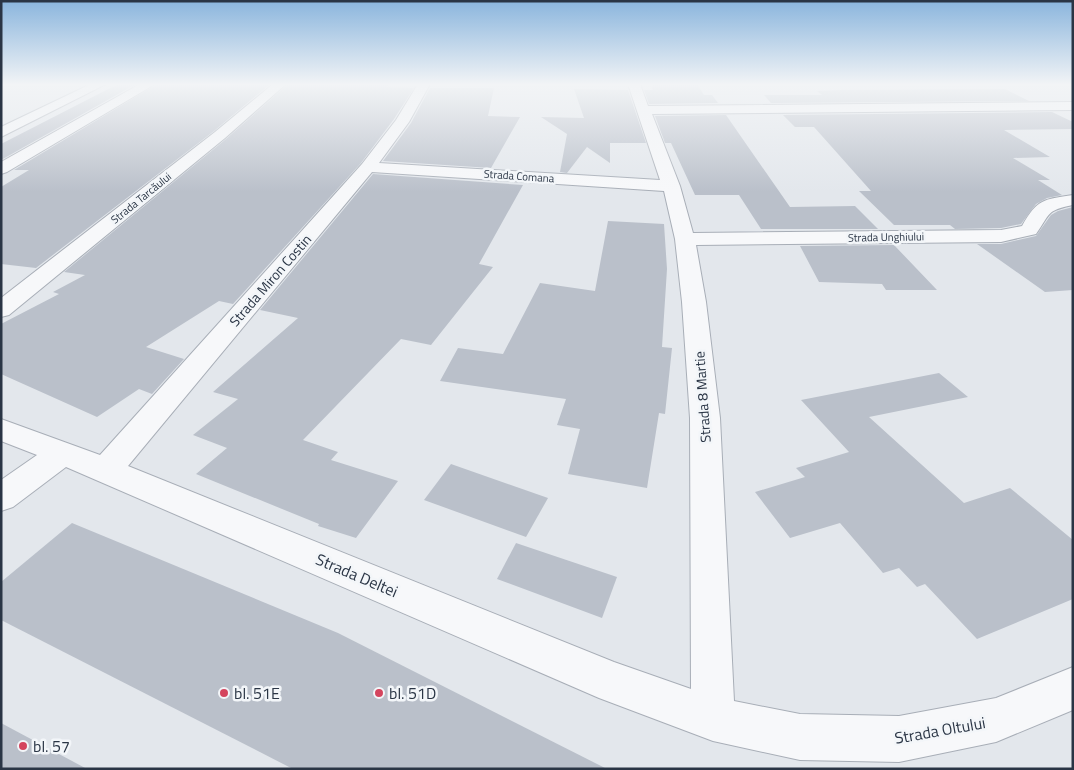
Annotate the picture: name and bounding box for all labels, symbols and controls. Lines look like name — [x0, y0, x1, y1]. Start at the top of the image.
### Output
street label: Strada Comana — [483, 166, 555, 186]
street label: Strada Tarcăului — [107, 169, 175, 227]
street label: Strada Unghiului — [848, 228, 924, 246]
street label: Strada Miron Costin — [224, 229, 316, 331]
street label: Strada 8 Martie — [688, 351, 716, 443]
street label: Strada Deltei — [312, 547, 402, 603]
place label: bl. 51E — [234, 681, 280, 705]
place label: bl. 51D — [389, 681, 436, 705]
marker: bl. 51E — [218, 687, 230, 699]
marker: bl. 51D — [373, 687, 385, 699]
street label: Strada Oltului — [893, 710, 987, 750]
place label: bl. 57 — [33, 734, 70, 758]
marker: bl. 57 — [17, 740, 29, 752]

